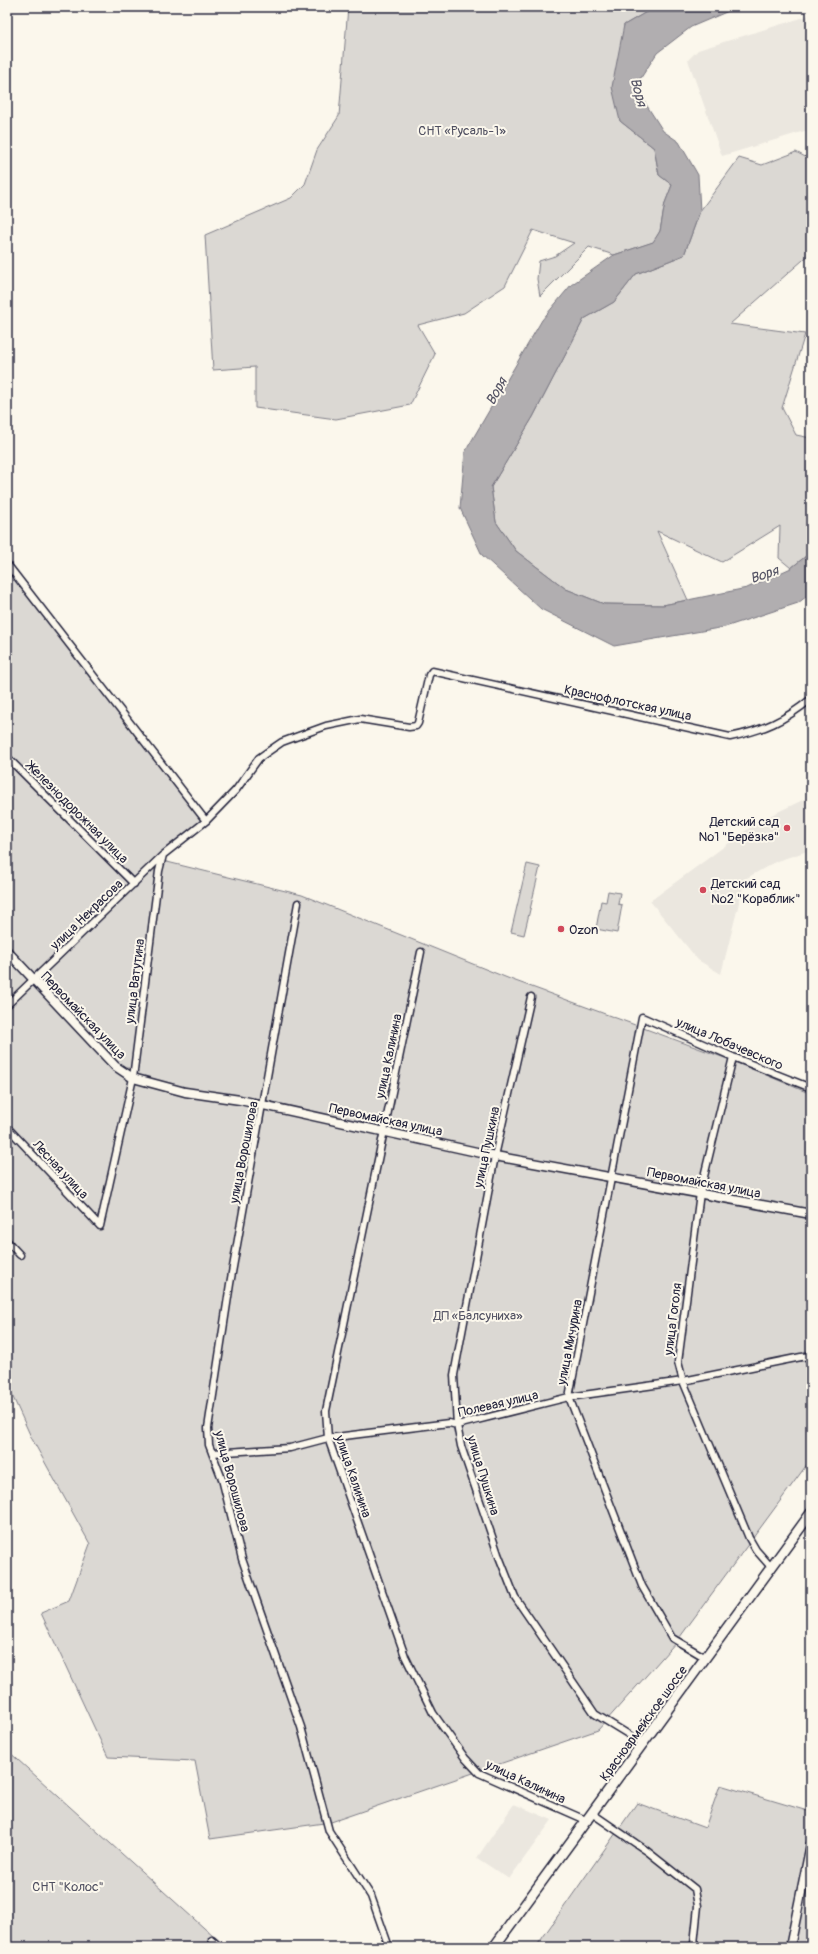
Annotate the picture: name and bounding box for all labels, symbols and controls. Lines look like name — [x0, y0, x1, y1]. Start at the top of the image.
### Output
water label: Воря — [627, 76, 651, 110]
park label: СНТ «Русаль-1» — [418, 123, 506, 139]
water label: Воря — [482, 373, 511, 408]
water label: Воря — [748, 562, 782, 587]
street label: Краснофлотская улица — [563, 682, 693, 724]
street label: Железнодорожная улица — [22, 757, 131, 867]
place label: Детский сад №1 "Берёзка" — [698, 814, 779, 845]
marker: Детский сад №1 "Берёзка" — [782, 823, 792, 833]
street label: улица Некрасова — [46, 876, 126, 954]
place label: Детский сад №2 "Кораблик" — [710, 876, 800, 907]
marker: Детский сад №2 "Кораблик" — [698, 885, 708, 895]
place label: Ozon — [569, 922, 598, 938]
marker: Ozon — [556, 924, 566, 934]
street label: улица Ватутина — [122, 938, 148, 1026]
street label: Первомайская улица — [38, 969, 129, 1063]
street label: улица Калинина — [372, 1012, 406, 1101]
street label: улица Лобачевского — [673, 1014, 785, 1074]
street label: улица Ворошилова — [226, 1100, 262, 1206]
street label: Первомайская улица — [328, 1100, 444, 1140]
street label: улица Пушкина — [470, 1105, 503, 1190]
street label: Лесная улица — [28, 1136, 92, 1202]
street label: Первомайская улица — [646, 1164, 762, 1202]
street label: улица Гоголя — [660, 1282, 685, 1357]
street label: улица Мичурина — [554, 1298, 586, 1387]
park label: ДП «Балсуниха» — [432, 1308, 523, 1324]
street label: Полевая улица — [457, 1387, 540, 1421]
street label: улица Ворошилова — [211, 1428, 253, 1534]
street label: улица Калинина — [331, 1432, 375, 1520]
street label: улица Пушкина — [463, 1432, 503, 1517]
street label: Красноармейское шоссе — [597, 1662, 691, 1784]
street label: улица Калинина — [482, 1756, 568, 1807]
park label: СНТ "Колос" — [32, 1879, 104, 1895]

